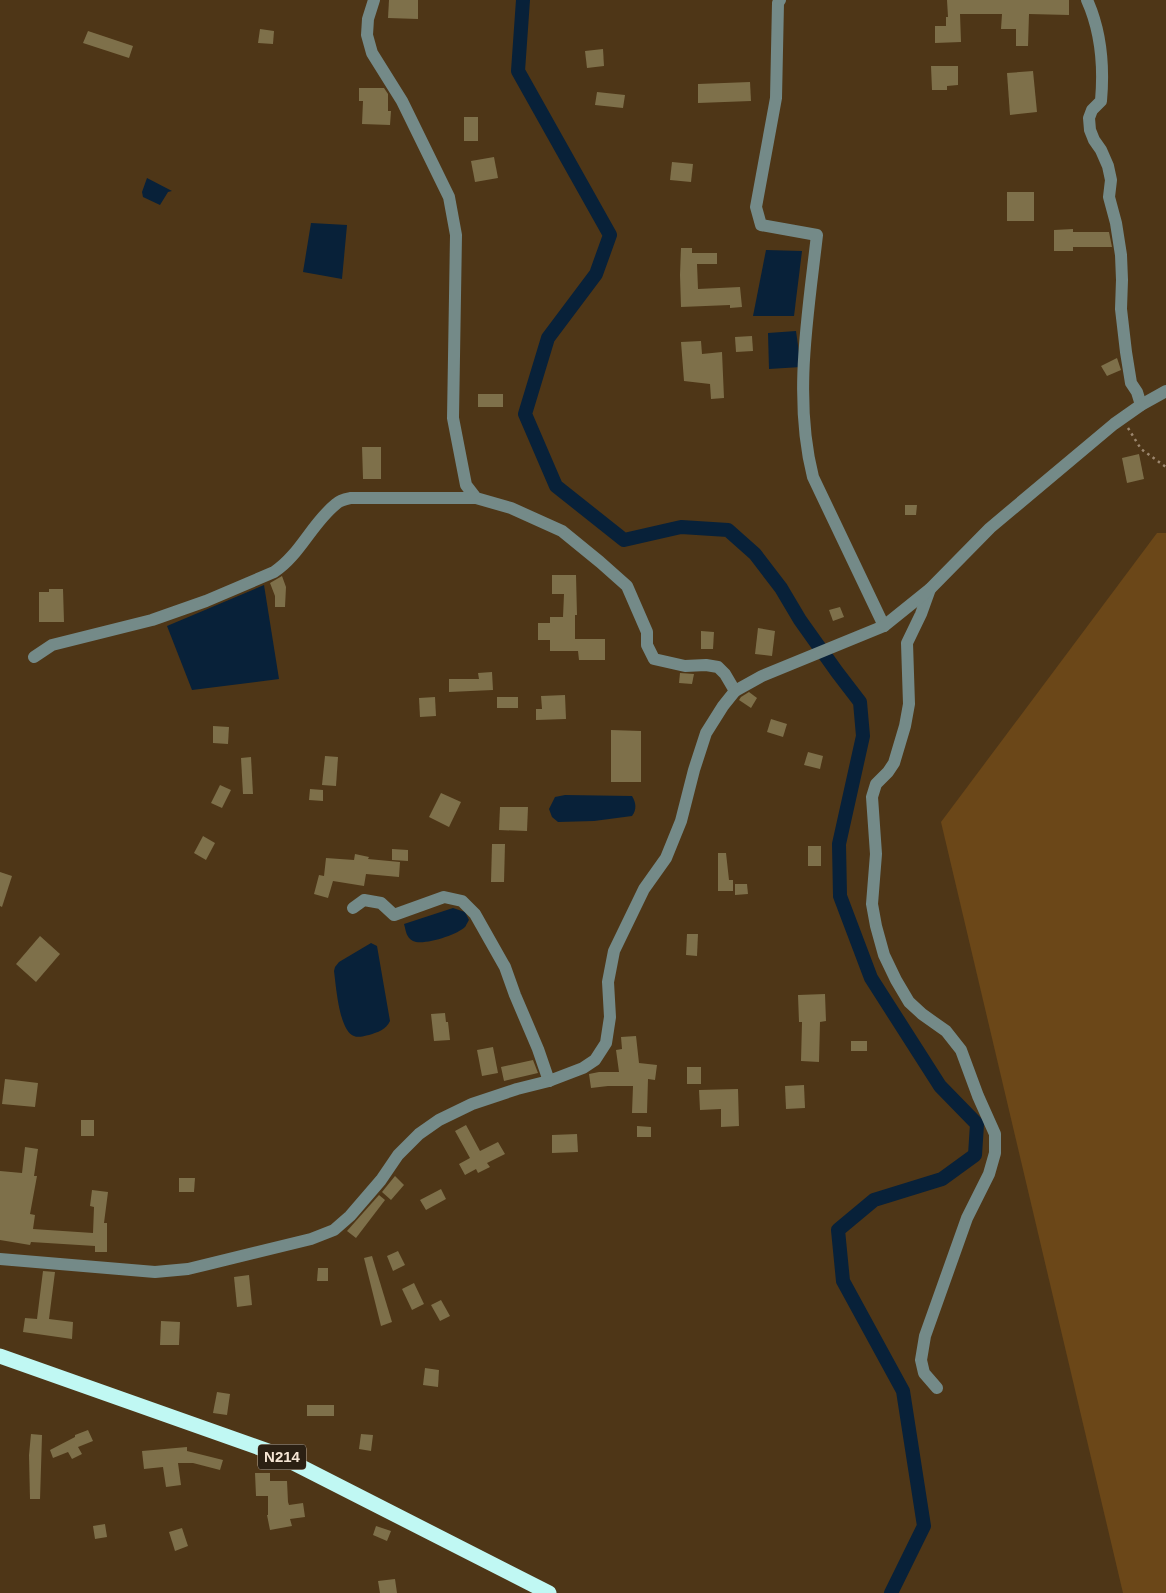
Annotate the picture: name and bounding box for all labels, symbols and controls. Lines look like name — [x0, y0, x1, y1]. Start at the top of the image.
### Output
road number: N214 — [258, 1444, 306, 1470]

